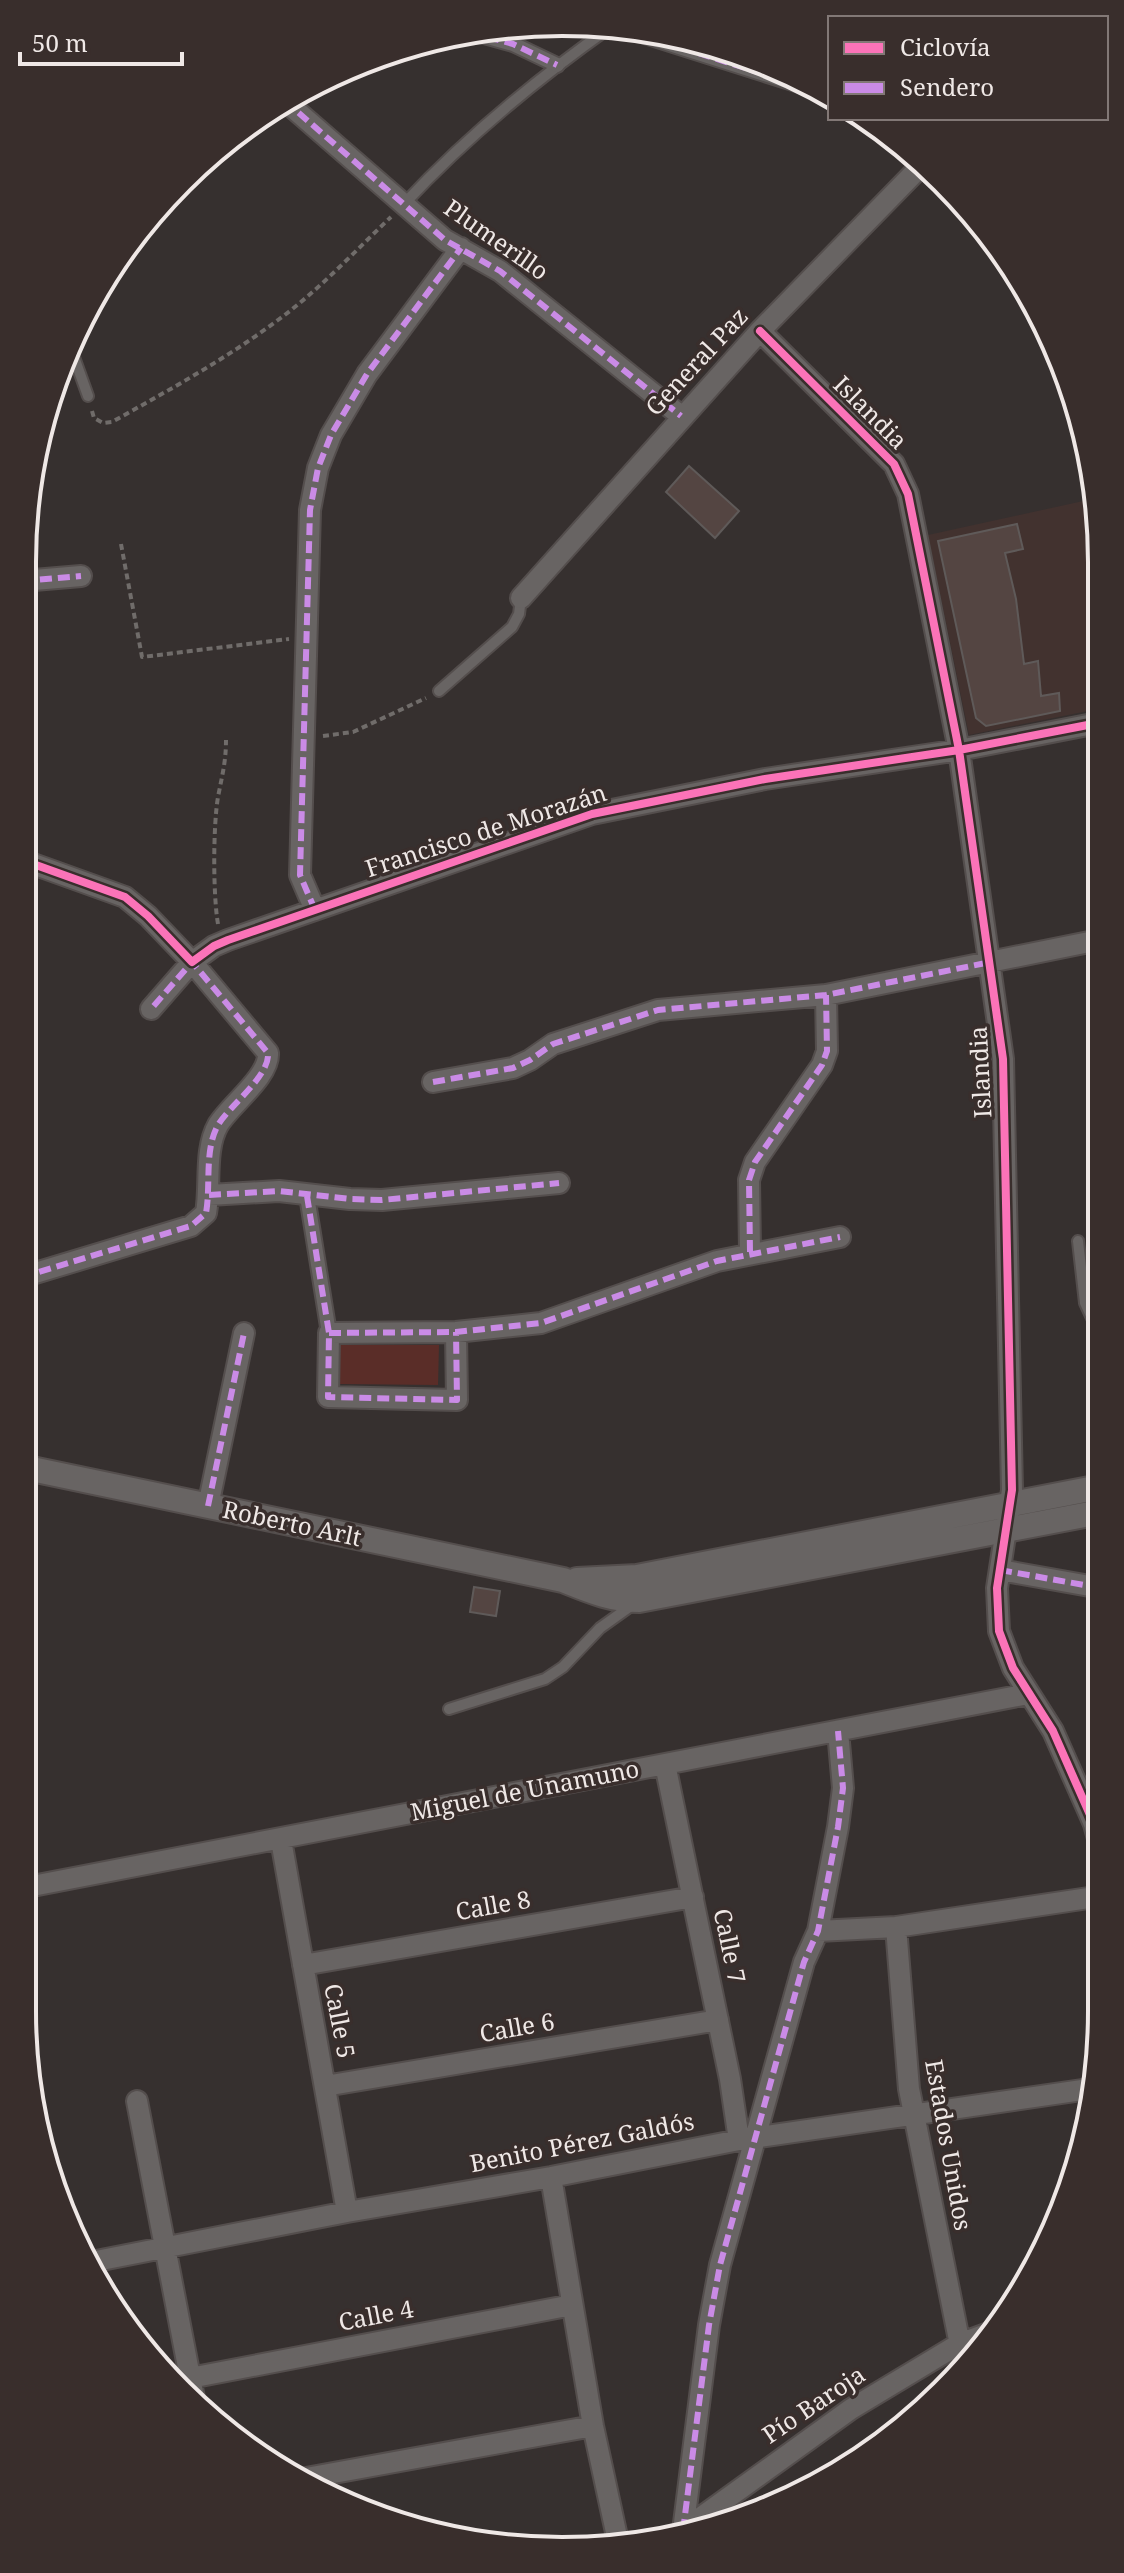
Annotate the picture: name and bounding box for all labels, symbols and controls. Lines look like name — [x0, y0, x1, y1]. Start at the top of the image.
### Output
scale bar — [20, 16, 182, 66]
legend — [828, 16, 1108, 120]
text: 50 m — [32, 26, 88, 59]
text: Ciclovía — [900, 30, 991, 63]
text: Sendero — [900, 70, 994, 103]
street label: Plumerillo — [438, 191, 556, 287]
street label: General Paz — [637, 300, 755, 422]
street label: Islandia — [827, 368, 915, 456]
street label: Francisco de Morazán — [361, 775, 610, 884]
street label: Islandia — [961, 1025, 998, 1119]
street label: Roberto Arlt — [220, 1492, 365, 1553]
street label: Miguel de Unamuno — [408, 1751, 642, 1828]
street label: Calle 8 — [453, 1882, 533, 1927]
street label: Calle 7 — [706, 1905, 754, 1986]
street label: Calle 5 — [317, 1980, 364, 2061]
street label: Calle 6 — [477, 2004, 557, 2049]
street label: Estados Unidos — [918, 2057, 981, 2233]
street label: Benito Pérez Galdós — [467, 2104, 697, 2179]
street label: Calle 4 — [335, 2291, 417, 2338]
street label: Pío Baroja — [755, 2357, 871, 2450]

